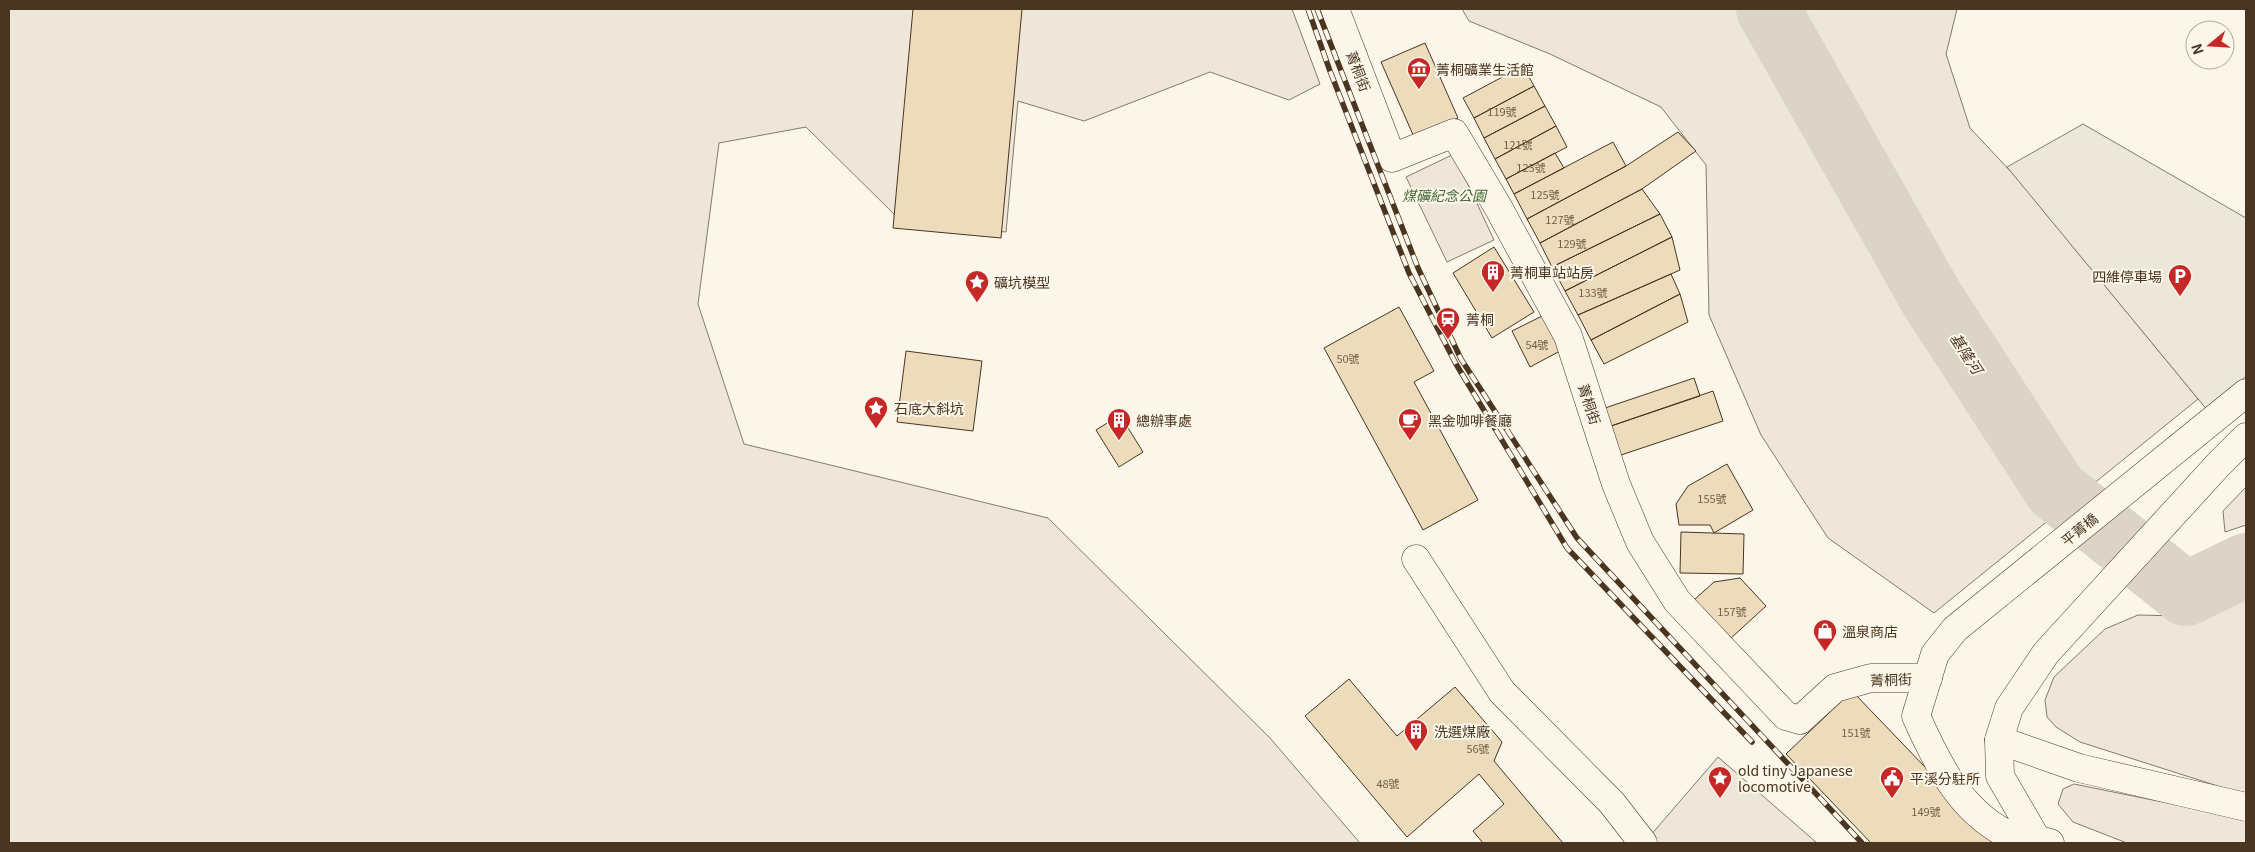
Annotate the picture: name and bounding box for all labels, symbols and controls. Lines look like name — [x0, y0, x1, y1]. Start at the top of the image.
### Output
north arrow — [2185, 20, 2235, 70]
text: N — [2186, 41, 2208, 57]
street label: 菁桐街 — [1342, 48, 1376, 94]
museum icon: 菁桐礦業生活館 — [1406, 56, 1432, 90]
place label: 菁桐礦業生活館 — [1436, 59, 1534, 79]
house number: 119號 — [1487, 103, 1517, 119]
house number: 121號 — [1503, 136, 1533, 152]
house number: 123號 — [1516, 159, 1546, 175]
park label: 煤礦紀念公園 — [1402, 185, 1488, 205]
house number: 125號 — [1530, 186, 1560, 202]
house number: 127號 — [1545, 211, 1575, 227]
house number: 129號 — [1557, 235, 1587, 251]
building icon: 菁桐車站站房 — [1480, 259, 1506, 293]
place label: 菁桐車站站房 — [1510, 262, 1594, 282]
parking icon: 四維停車場 — [2167, 263, 2193, 297]
place label: 四維停車場 — [2092, 266, 2162, 286]
place icon: 礦坑模型 — [964, 269, 990, 303]
place label: 礦坑模型 — [994, 272, 1050, 292]
house number: 133號 — [1578, 284, 1608, 300]
station icon: 菁桐 — [1435, 306, 1461, 340]
place label: 菁桐 — [1466, 309, 1494, 329]
water label: 基隆河 — [1946, 328, 1990, 380]
house number: 54號 — [1525, 336, 1549, 352]
house number: 50號 — [1336, 350, 1360, 366]
street label: 菁桐街 — [1574, 381, 1606, 427]
place icon: 石底大斜坑 — [863, 395, 889, 429]
place label: 石底大斜坑 — [894, 398, 964, 418]
building icon: 總辦事處 — [1106, 407, 1132, 441]
cafe icon: 黑金咖啡餐廳 — [1397, 407, 1423, 441]
place label: 總辦事處 — [1136, 410, 1192, 430]
place label: 黑金咖啡餐廳 — [1428, 410, 1512, 430]
house number: 155號 — [1697, 490, 1727, 506]
street label: 平菁橋 — [2056, 508, 2102, 550]
house number: 157號 — [1717, 603, 1747, 619]
shop icon: 溫泉商店 — [1812, 618, 1838, 652]
place label: 溫泉商店 — [1842, 621, 1898, 641]
street label: 菁桐街 — [1870, 668, 1912, 690]
building icon: 洗選煤廠 — [1403, 718, 1429, 752]
place label: 洗選煤廠 — [1434, 721, 1490, 741]
house number: 151號 — [1841, 724, 1871, 740]
house number: 56號 — [1466, 740, 1490, 756]
place label: old tiny Japanese locomotive — [1738, 760, 1853, 796]
place icon: old tiny Japanese locomotive — [1707, 765, 1733, 799]
public building icon: 平溪分駐所 — [1879, 765, 1905, 799]
place label: 平溪分駐所 — [1910, 768, 1980, 788]
house number: 48號 — [1376, 775, 1400, 791]
house number: 149號 — [1911, 803, 1941, 819]

